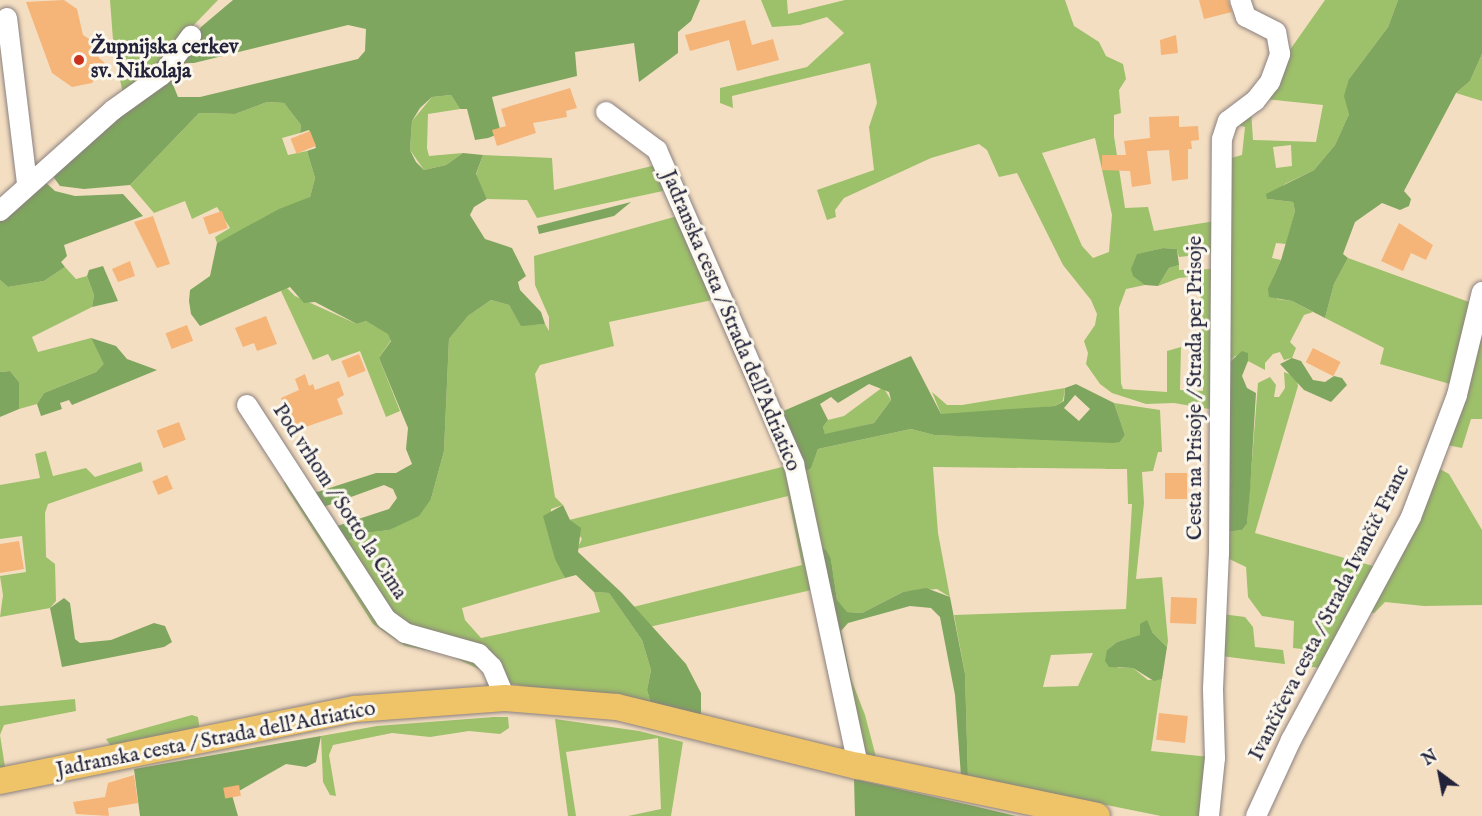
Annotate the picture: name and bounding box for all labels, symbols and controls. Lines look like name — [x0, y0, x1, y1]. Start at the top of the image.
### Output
place label: Župnijska cerkev sv. Nikolaja — [91, 35, 238, 85]
marker: Župnijska cerkev sv. Nikolaja — [72, 53, 86, 67]
street label: Jadranska cesta / Strada dell'Adriatico — [655, 167, 805, 475]
street label: Cesta na Prisoje / Strada per Prisoje — [1183, 236, 1209, 540]
street label: Pod vrhom / Sotto la Cima — [266, 399, 412, 605]
street label: Ivančičeva cesta / Strada Ivančič Franc — [1244, 461, 1416, 765]
street label: Jadranska cesta / Strada dell'Adriatico — [54, 697, 378, 783]
north arrow — [1410, 744, 1470, 804]
text: N — [1419, 747, 1442, 771]

